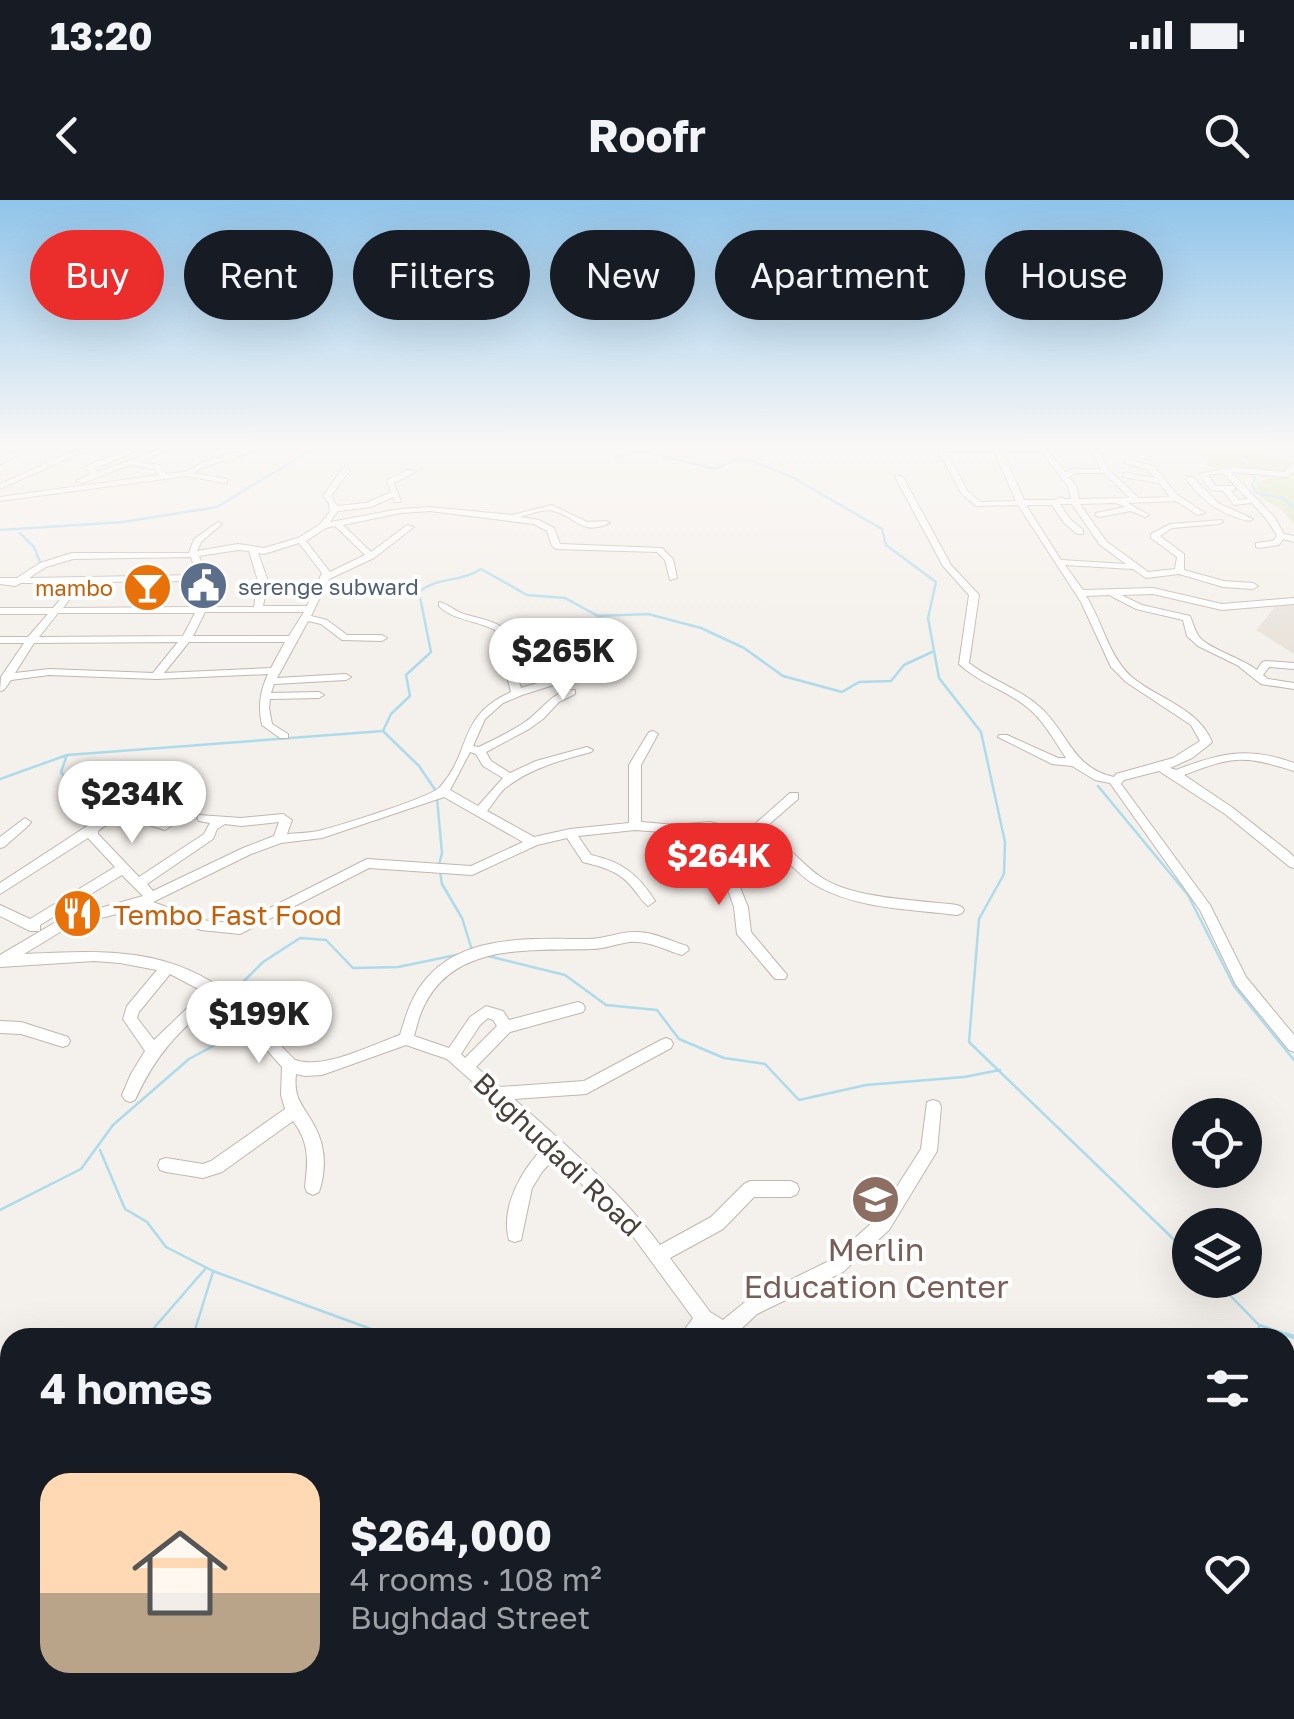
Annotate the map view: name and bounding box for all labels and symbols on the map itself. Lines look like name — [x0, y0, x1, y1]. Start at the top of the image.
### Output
public building icon: serenge subward — [177, 560, 229, 612]
bar icon: mambo — [122, 561, 174, 613]
place label: serenge subward — [238, 573, 419, 600]
place label: mambo — [35, 574, 113, 601]
pin: $265K — [493, 618, 633, 703]
pin: $234K — [62, 761, 202, 846]
pin: $264K — [649, 823, 789, 908]
restaurant icon: Tembo Fast Food — [52, 888, 104, 940]
place label: Tembo Fast Food — [113, 898, 342, 931]
pin: $199K — [189, 981, 329, 1066]
street label: Bughudadi Road — [467, 1066, 649, 1242]
school or university icon: Merlin Education Center — [850, 1173, 902, 1225]
place label: Merlin Education Center — [743, 1230, 1009, 1305]

